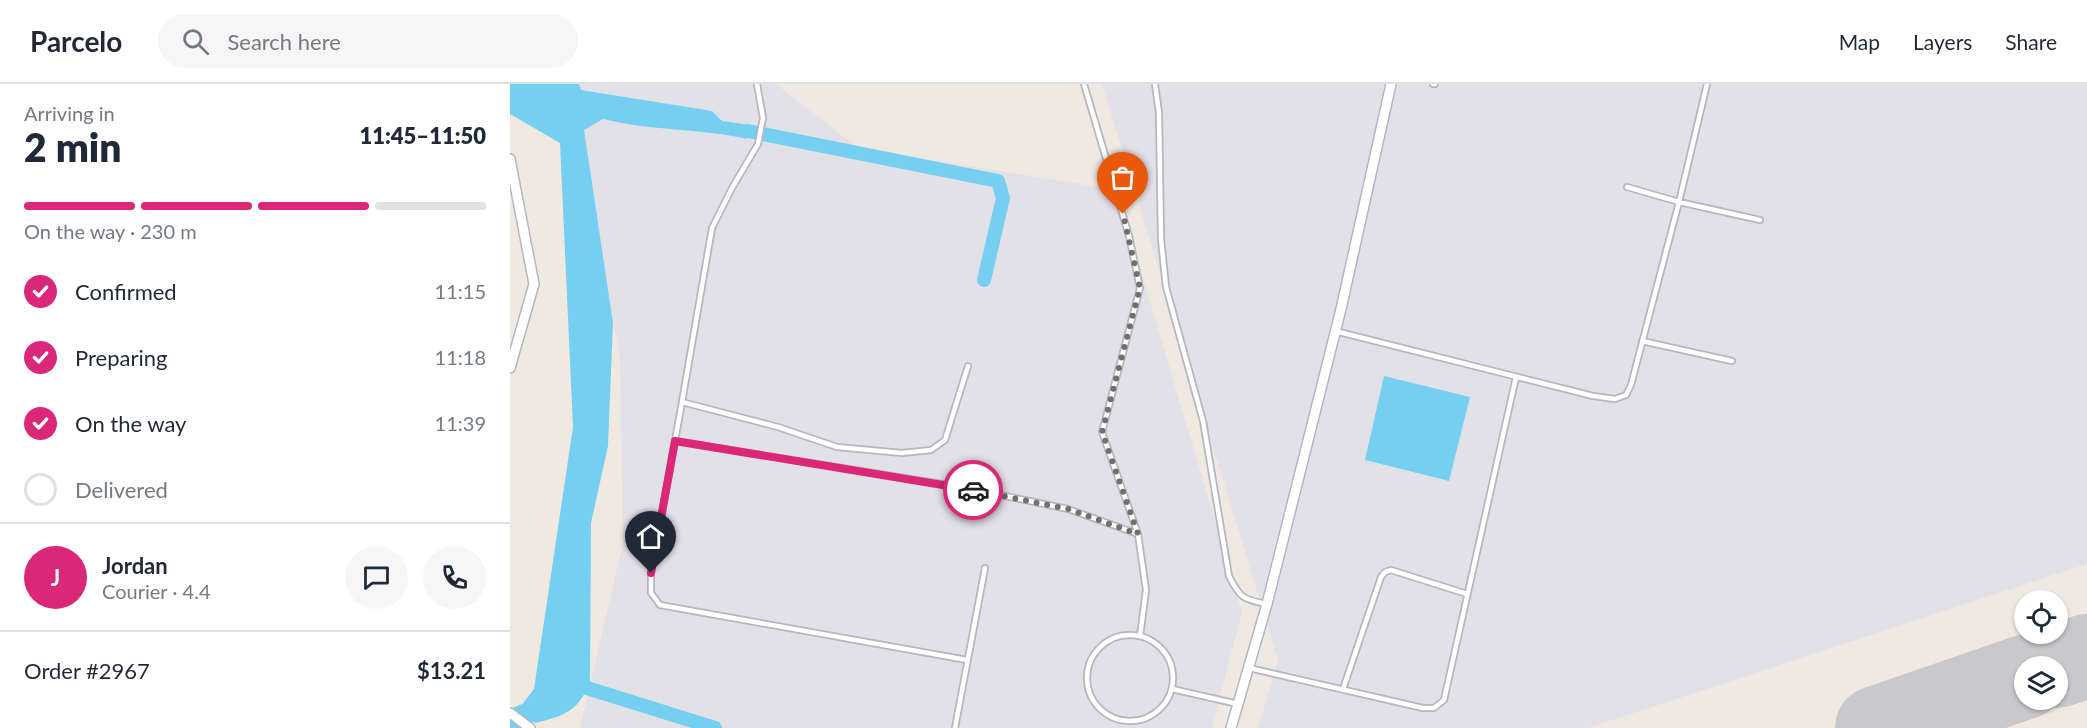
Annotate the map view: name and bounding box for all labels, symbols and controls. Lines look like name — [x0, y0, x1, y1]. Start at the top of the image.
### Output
search box — [158, 14, 578, 68]
text: Parcelo — [30, 24, 122, 58]
icon: search — [179, 25, 212, 58]
text: Search here — [227, 28, 341, 55]
text: Map — [1839, 29, 1880, 54]
text: Layers — [1913, 29, 1972, 54]
text: Share — [2005, 29, 2057, 54]
text: Arriving in — [24, 101, 115, 125]
text: 11:45–11:50 — [360, 122, 486, 149]
text: 2 min — [24, 124, 121, 170]
pin — [1097, 152, 1148, 214]
icon: bag — [1106, 161, 1139, 194]
text: On the way · 230 m — [24, 219, 197, 243]
icon: check — [24, 275, 57, 308]
text: Confirmed — [75, 278, 177, 305]
text: 11:15 — [435, 279, 486, 303]
icon: check — [24, 341, 57, 374]
text: Preparing — [75, 344, 167, 371]
text: 11:18 — [435, 345, 486, 369]
icon: check — [24, 407, 57, 440]
text: On the way — [75, 410, 186, 437]
text: 11:39 — [435, 411, 486, 435]
courier — [943, 460, 1003, 520]
icon: car — [957, 474, 990, 507]
text: Delivered — [75, 476, 168, 503]
pin — [625, 511, 676, 573]
icon: home — [634, 520, 667, 553]
button: chat — [345, 546, 408, 609]
button: phone — [423, 546, 486, 609]
text: Jordan — [102, 552, 168, 579]
text: J — [51, 564, 60, 591]
text: Courier · 4.4 — [102, 579, 211, 603]
map controls — [2014, 590, 2068, 710]
button: locate — [2014, 590, 2068, 644]
button: layers — [2014, 656, 2068, 710]
text: Order #2967 — [24, 657, 150, 684]
text: $13.21 — [417, 657, 486, 684]

